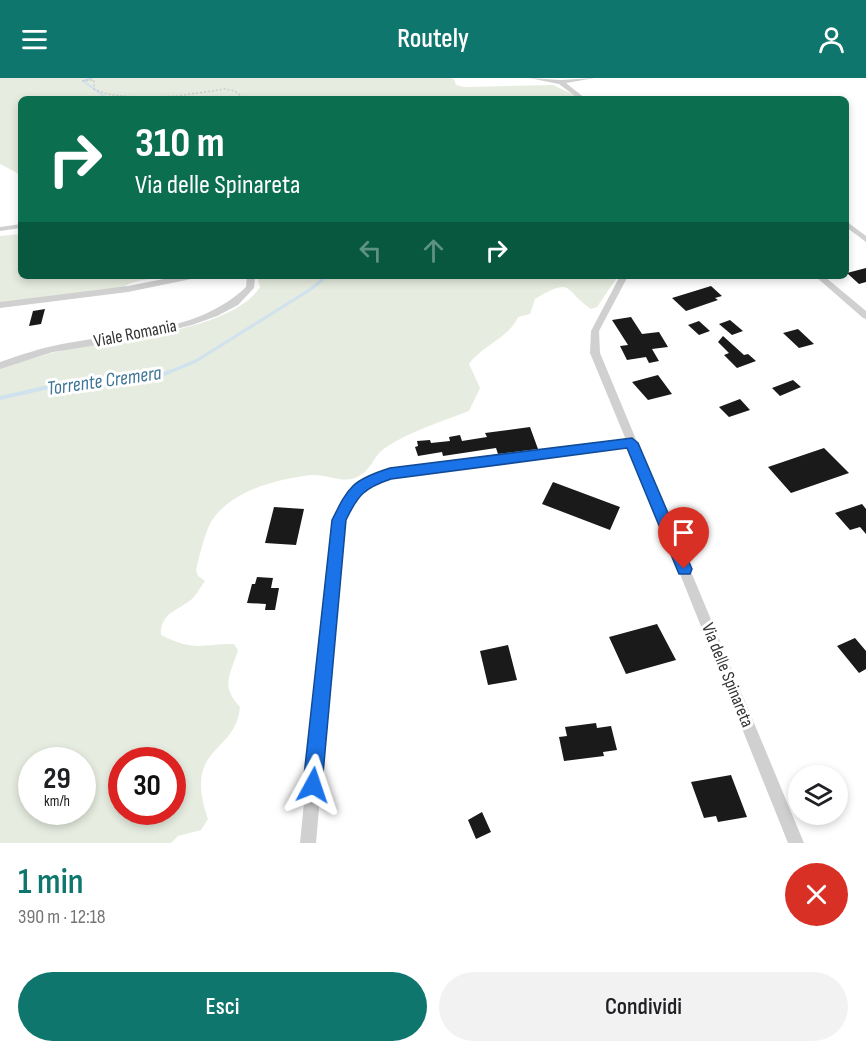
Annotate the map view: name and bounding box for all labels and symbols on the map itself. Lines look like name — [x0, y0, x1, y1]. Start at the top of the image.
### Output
street label: Viale Romania — [92, 315, 178, 352]
water label: Torrente Cremera — [45, 361, 163, 401]
pin — [658, 507, 709, 569]
street label: Via delle Spinareta — [697, 620, 758, 730]
speed limit sign: 30 — [108, 747, 186, 825]
position arrow — [281, 753, 345, 817]

